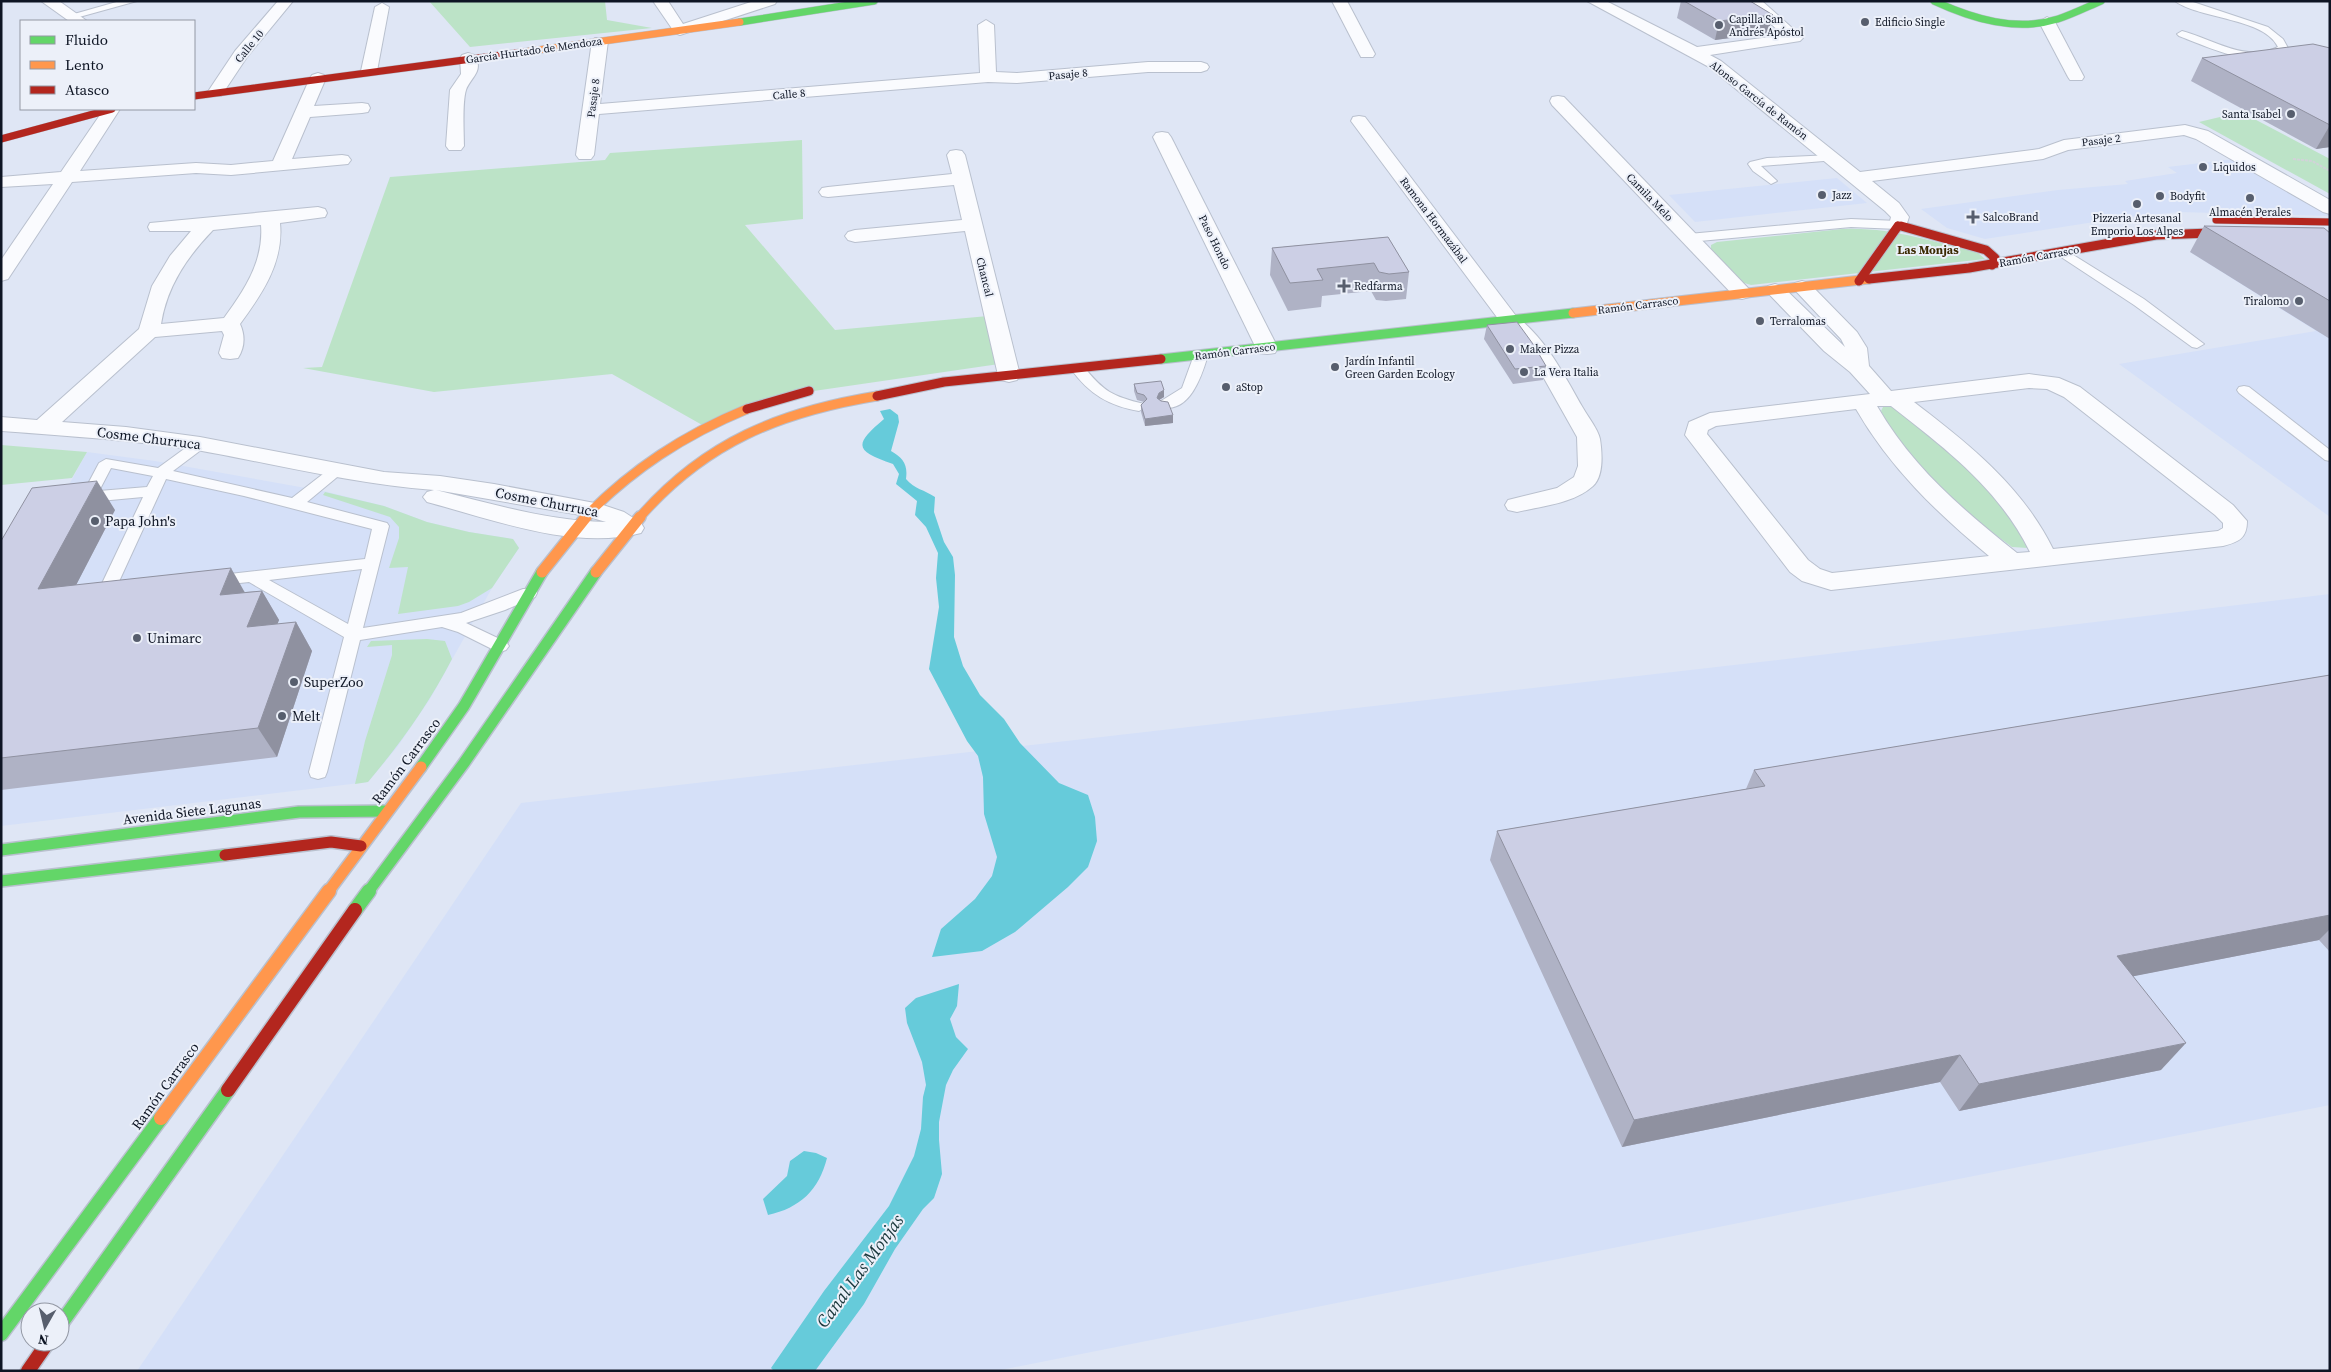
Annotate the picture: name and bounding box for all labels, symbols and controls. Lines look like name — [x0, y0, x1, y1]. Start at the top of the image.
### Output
place label: Capilla San Andrés Apóstol — [1729, 12, 1804, 40]
place label: Edificio Single — [1875, 15, 1946, 30]
marker: Edificio Single — [1859, 16, 1871, 28]
marker: Capilla San Andrés Apóstol — [1713, 19, 1725, 31]
legend — [20, 20, 195, 110]
street label: Calle 10 — [232, 26, 268, 66]
text: Fluido — [65, 29, 108, 50]
street label: García Hurtado de Mendoza — [465, 33, 604, 67]
text: Lento — [65, 54, 104, 75]
street label: Alonso García de Ramón — [1706, 57, 1811, 144]
street label: Pasaje 8 — [1048, 65, 1088, 84]
street label: Pasaje 8 — [584, 78, 603, 118]
text: Atasco — [65, 79, 109, 100]
street label: Calle 8 — [772, 86, 806, 103]
place label: Santa Isabel — [2222, 107, 2281, 122]
marker: Santa Isabel — [2285, 108, 2297, 120]
street label: Pasaje 2 — [2081, 131, 2122, 150]
place label: Liquidos — [2213, 160, 2256, 175]
marker: Liquidos — [2197, 161, 2209, 173]
street label: Camila Melo — [1623, 170, 1676, 225]
street label: Ramona Hormazábal — [1396, 174, 1471, 266]
place label: Jazz — [1831, 188, 1851, 203]
marker: Jazz — [1816, 189, 1828, 201]
place label: Bodyfit — [2170, 189, 2205, 204]
marker: Bodyfit — [2154, 190, 2166, 202]
marker: Almacén Perales — [2244, 192, 2256, 204]
marker: Pizzeria Artesanal Emporio Los Alpes — [2131, 198, 2143, 210]
place label: Almacén Perales — [2209, 205, 2291, 220]
place label: SalcoBrand — [1983, 210, 2039, 225]
marker: SalcoBrand — [1967, 211, 1979, 223]
place label: Pizzeria Artesanal Emporio Los Alpes — [2091, 211, 2183, 239]
street label: Paso Hondo — [1195, 212, 1234, 272]
district label: Las Monjas — [1897, 242, 1959, 258]
street label: Ramón Carrasco — [1998, 242, 2080, 271]
street label: Chancal — [972, 256, 997, 298]
place label: Redfarma — [1354, 279, 1403, 294]
marker: Redfarma — [1338, 280, 1350, 292]
street label: Ramón Carrasco — [1597, 293, 1679, 318]
place label: Tiralomo — [2244, 294, 2289, 309]
marker: Tiralomo — [2293, 295, 2305, 307]
place label: Terralomas — [1770, 314, 1826, 329]
marker: Terralomas — [1754, 315, 1766, 327]
street label: Ramón Carrasco — [1194, 339, 1276, 364]
place label: Maker Pizza — [1520, 342, 1580, 357]
marker: Maker Pizza — [1504, 343, 1516, 355]
place label: Jardín Infantil Green Garden Ecology — [1344, 354, 1455, 382]
marker: Jardín Infantil Green Garden Ecology — [1329, 361, 1341, 373]
place label: La Vera Italia — [1534, 365, 1599, 380]
marker: La Vera Italia — [1518, 366, 1530, 378]
place label: aStop — [1236, 380, 1263, 395]
marker: aStop — [1220, 381, 1232, 393]
street label: Cosme Churruca — [96, 422, 203, 454]
street label: Cosme Churruca — [494, 482, 601, 522]
place label: Papa John's — [105, 511, 176, 531]
marker: Papa John's — [89, 515, 101, 527]
place label: Unimarc — [147, 628, 202, 648]
marker: Unimarc — [131, 632, 143, 644]
place label: SuperZoo — [304, 672, 364, 692]
marker: SuperZoo — [288, 676, 300, 688]
place label: Melt — [292, 706, 321, 726]
marker: Melt — [276, 710, 288, 722]
street label: Ramón Carrasco — [367, 713, 445, 808]
street label: Avenida Siete Lagunas — [122, 793, 262, 829]
street label: Ramón Carrasco — [126, 1038, 204, 1134]
water label: Canal Las Monjas — [810, 1209, 910, 1332]
north arrow — [20, 1302, 70, 1352]
text: N — [37, 1329, 50, 1350]

